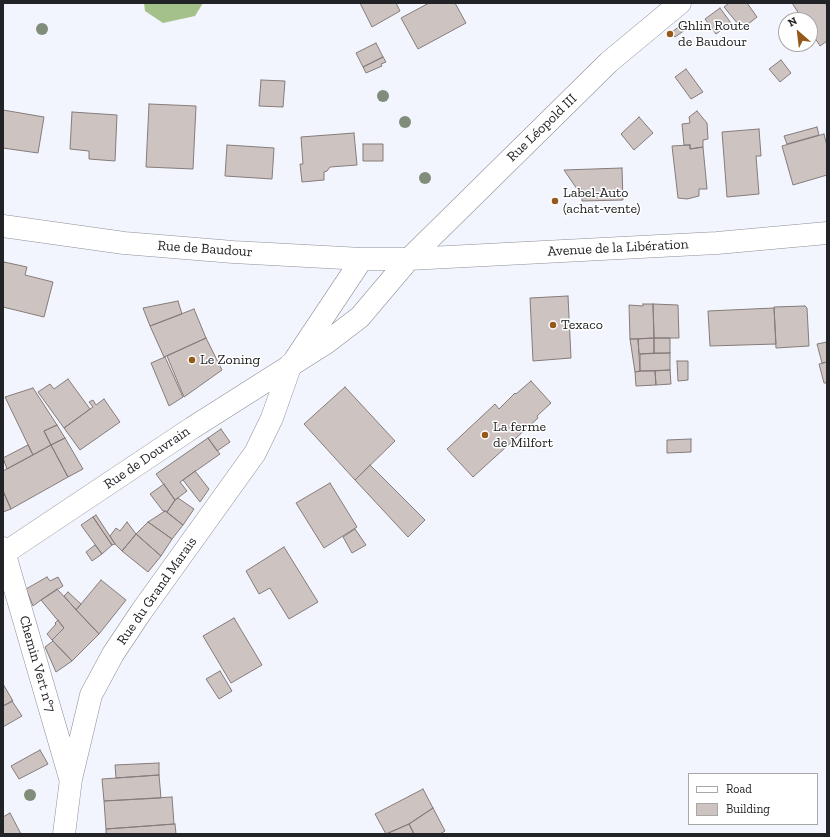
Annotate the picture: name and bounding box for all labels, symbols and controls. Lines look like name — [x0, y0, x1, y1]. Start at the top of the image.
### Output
north arrow — [778, 12, 818, 52]
text: N — [786, 14, 799, 30]
place label: Ghlin Route de Baudour — [678, 18, 750, 50]
marker: Ghlin Route de Baudour — [665, 29, 675, 39]
street label: Rue Léopold III — [504, 90, 580, 166]
place label: Label-Auto (achat-vente) — [563, 185, 640, 218]
marker: Label-Auto (achat-vente) — [550, 196, 560, 206]
street label: Avenue de la Libération — [547, 236, 689, 260]
street label: Rue de Baudour — [157, 237, 253, 261]
place label: Texaco — [561, 317, 603, 333]
marker: Texaco — [548, 320, 558, 330]
place label: Le Zoning — [200, 352, 260, 368]
marker: Le Zoning — [187, 355, 197, 365]
place label: La ferme de Milfort — [493, 419, 553, 452]
street label: Rue de Douvrain — [101, 423, 193, 493]
marker: La ferme de Milfort — [480, 430, 490, 440]
street label: Rue du Grand Marais — [113, 534, 201, 648]
street label: Chemin Vert n°7 — [15, 614, 59, 714]
legend — [688, 773, 818, 825]
text: Road — [726, 782, 752, 796]
text: Building — [726, 802, 770, 816]

